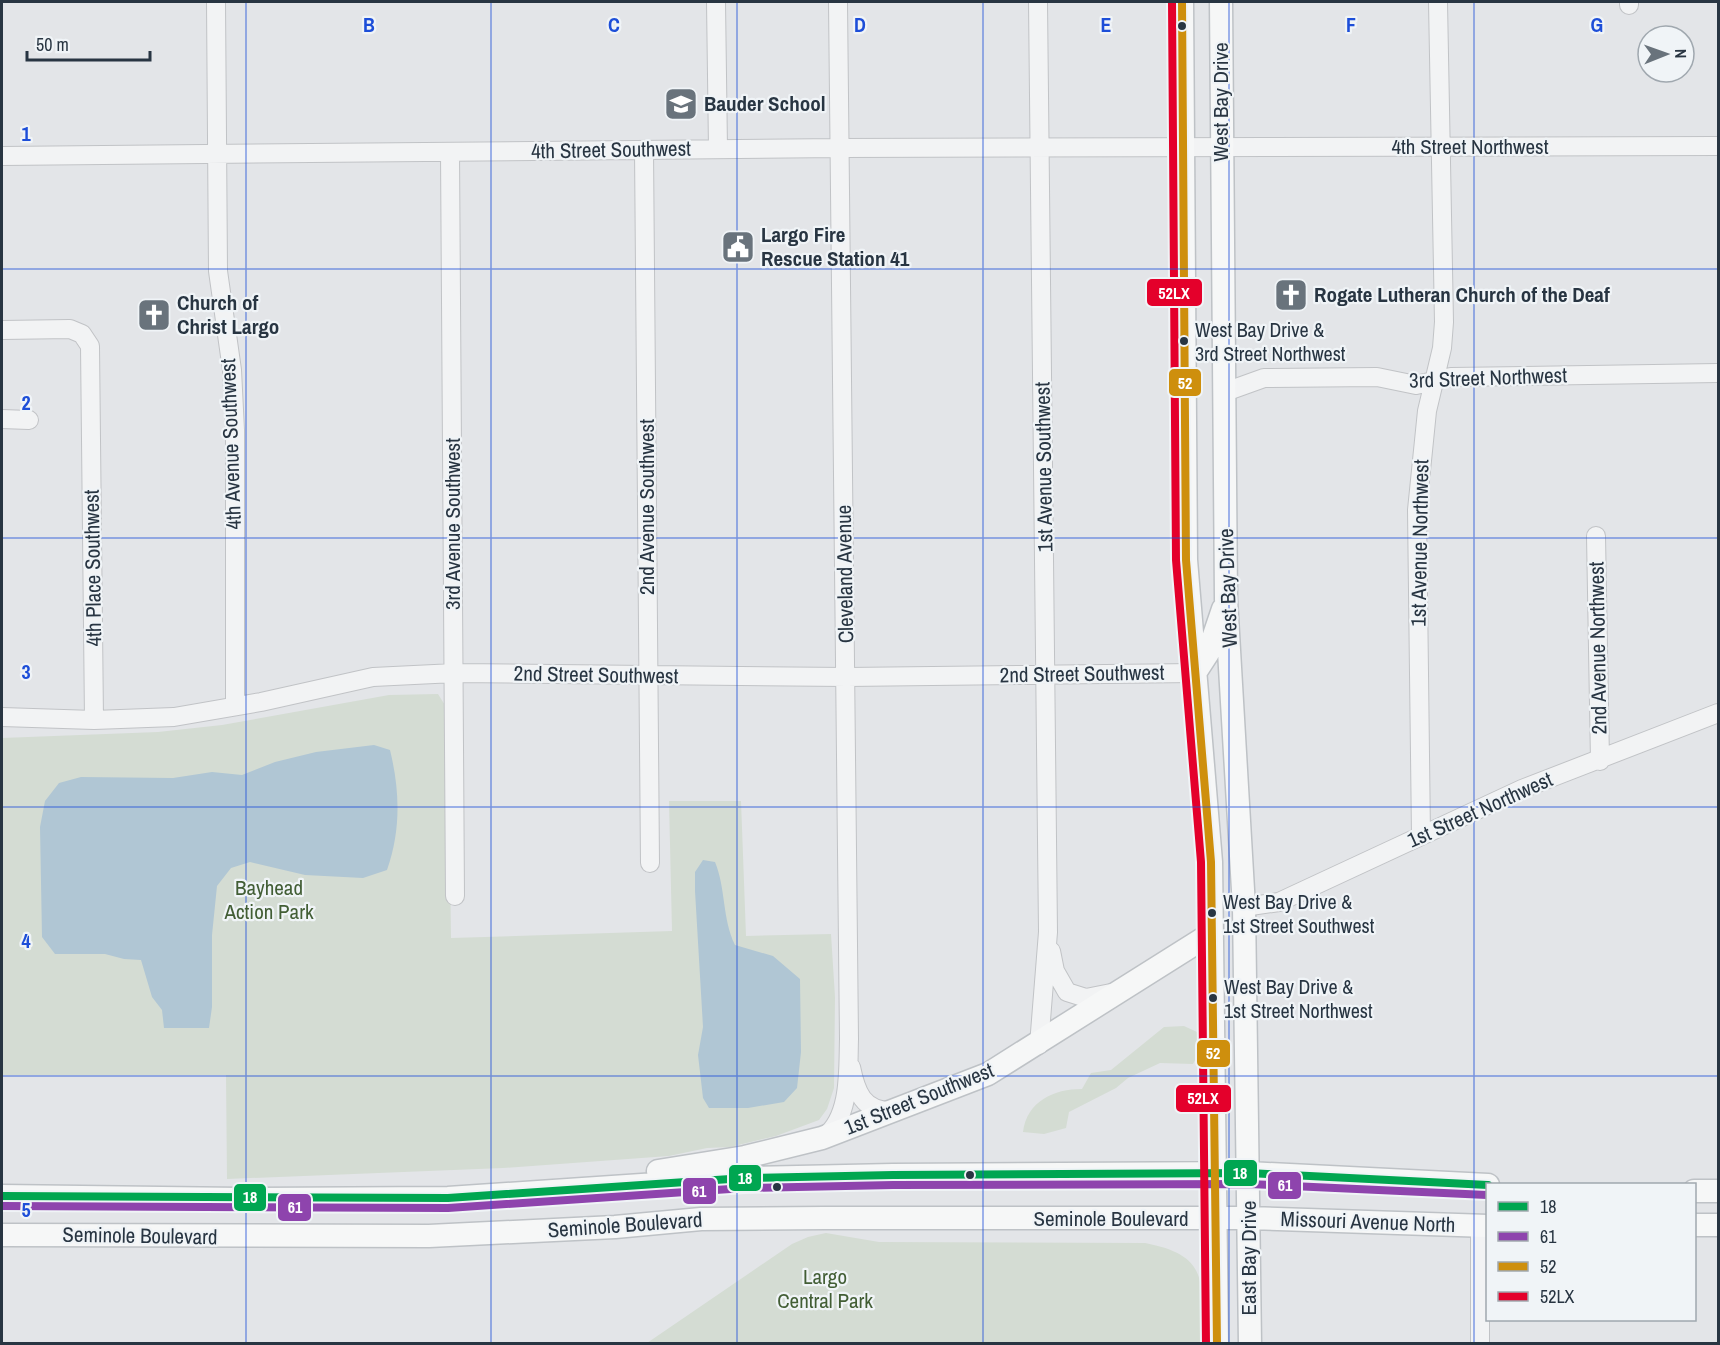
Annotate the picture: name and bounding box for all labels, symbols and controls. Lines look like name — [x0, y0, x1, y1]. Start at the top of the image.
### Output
text: B — [363, 11, 375, 38]
text: C — [608, 11, 620, 38]
text: D — [854, 11, 866, 38]
text: E — [1101, 11, 1112, 38]
text: F — [1346, 11, 1356, 38]
text: G — [1591, 11, 1603, 38]
unlabelled marker — [1176, 20, 1188, 32]
scale bar — [27, 24, 150, 62]
north arrow — [1636, 24, 1696, 84]
text: 50 m — [36, 32, 69, 57]
street label: West Bay Drive — [1206, 42, 1235, 162]
text: N — [1670, 49, 1692, 59]
school or university icon: Bauder School — [663, 86, 699, 122]
place label: Bauder School — [704, 89, 826, 118]
text: 1 — [21, 120, 31, 147]
street label: 4th Street Northwest — [1392, 132, 1549, 161]
street label: 4th Street Southwest — [531, 134, 691, 165]
place label: Largo Fire Rescue Station 41 — [761, 220, 910, 273]
public building icon: Largo Fire Rescue Station 41 — [720, 229, 756, 265]
church icon: Rogate Lutheran Church of the Deaf — [1273, 277, 1309, 313]
line badge: 52LX — [1146, 278, 1203, 307]
place label: Rogate Lutheran Church of the Deaf — [1314, 280, 1610, 309]
text: 52LX — [1158, 282, 1190, 304]
place label: Church of Christ Largo — [177, 288, 279, 341]
church icon: Church of Christ Largo — [136, 297, 172, 333]
place label: West Bay Drive & 3rd Street Northwest — [1195, 316, 1346, 367]
marker: West Bay Drive & 3rd Street Northwest — [1178, 335, 1190, 347]
street label: 4th Avenue Southwest — [213, 358, 248, 530]
street label: 3rd Street Northwest — [1409, 360, 1568, 395]
line badge: 52 — [1168, 368, 1202, 397]
text: 52 — [1178, 372, 1192, 394]
street label: 1st Avenue Southwest — [1028, 381, 1059, 552]
text: 2 — [21, 389, 31, 416]
street label: 2nd Avenue Southwest — [632, 419, 661, 595]
street label: 3rd Avenue Southwest — [438, 438, 467, 610]
street label: 1st Avenue Northwest — [1404, 459, 1435, 627]
street label: 4th Place Southwest — [77, 489, 108, 647]
street label: Cleveland Avenue — [829, 505, 860, 644]
street label: West Bay Drive — [1211, 528, 1244, 648]
street label: 2nd Avenue Northwest — [1581, 561, 1614, 735]
text: 3 — [21, 658, 31, 685]
street label: 2nd Street Southwest — [999, 658, 1165, 689]
street label: 2nd Street Southwest — [513, 659, 679, 690]
street label: 1st Street Northwest — [1403, 764, 1557, 855]
park label: Bayhead Action Park — [223, 873, 314, 926]
place label: West Bay Drive & 1st Street Southwest — [1223, 888, 1375, 939]
marker: West Bay Drive & 1st Street Southwest — [1206, 907, 1218, 919]
text: 4 — [21, 927, 31, 954]
place label: West Bay Drive & 1st Street Northwest — [1224, 973, 1373, 1024]
marker: West Bay Drive & 1st Street Northwest — [1207, 992, 1219, 1004]
line badge: 52 — [1196, 1039, 1231, 1068]
text: 52 — [1206, 1042, 1220, 1064]
street label: 1st Street Southwest — [840, 1055, 998, 1142]
line badge: 52LX — [1175, 1084, 1232, 1113]
text: 52LX — [1187, 1087, 1219, 1109]
line badge: 18 — [1223, 1159, 1258, 1187]
text: 18 — [1233, 1162, 1247, 1184]
line badge: 18 — [728, 1164, 762, 1192]
text: 18 — [738, 1167, 752, 1189]
unlabelled marker — [964, 1169, 976, 1181]
line badge: 61 — [1267, 1171, 1302, 1200]
text: 61 — [1278, 1174, 1293, 1196]
line badge: 61 — [682, 1177, 717, 1205]
text: 61 — [692, 1180, 707, 1202]
unlabelled marker — [771, 1181, 783, 1193]
line badge: 18 — [233, 1183, 267, 1212]
legend — [1486, 1183, 1696, 1321]
text: 18 — [243, 1186, 257, 1208]
line badge: 61 — [277, 1193, 312, 1222]
text: 18 — [1540, 1194, 1556, 1219]
text: 5 — [21, 1196, 31, 1223]
text: 61 — [288, 1196, 303, 1218]
street label: East Bay Drive — [1234, 1201, 1263, 1315]
street label: Seminole Boulevard — [1033, 1204, 1189, 1233]
street label: Missouri Avenue North — [1280, 1204, 1456, 1239]
street label: Seminole Boulevard — [547, 1205, 703, 1244]
street label: Seminole Boulevard — [62, 1220, 218, 1251]
text: 61 — [1540, 1224, 1557, 1249]
text: 52 — [1540, 1254, 1556, 1279]
park label: Largo Central Park — [777, 1262, 873, 1315]
text: 52LX — [1540, 1284, 1575, 1309]

